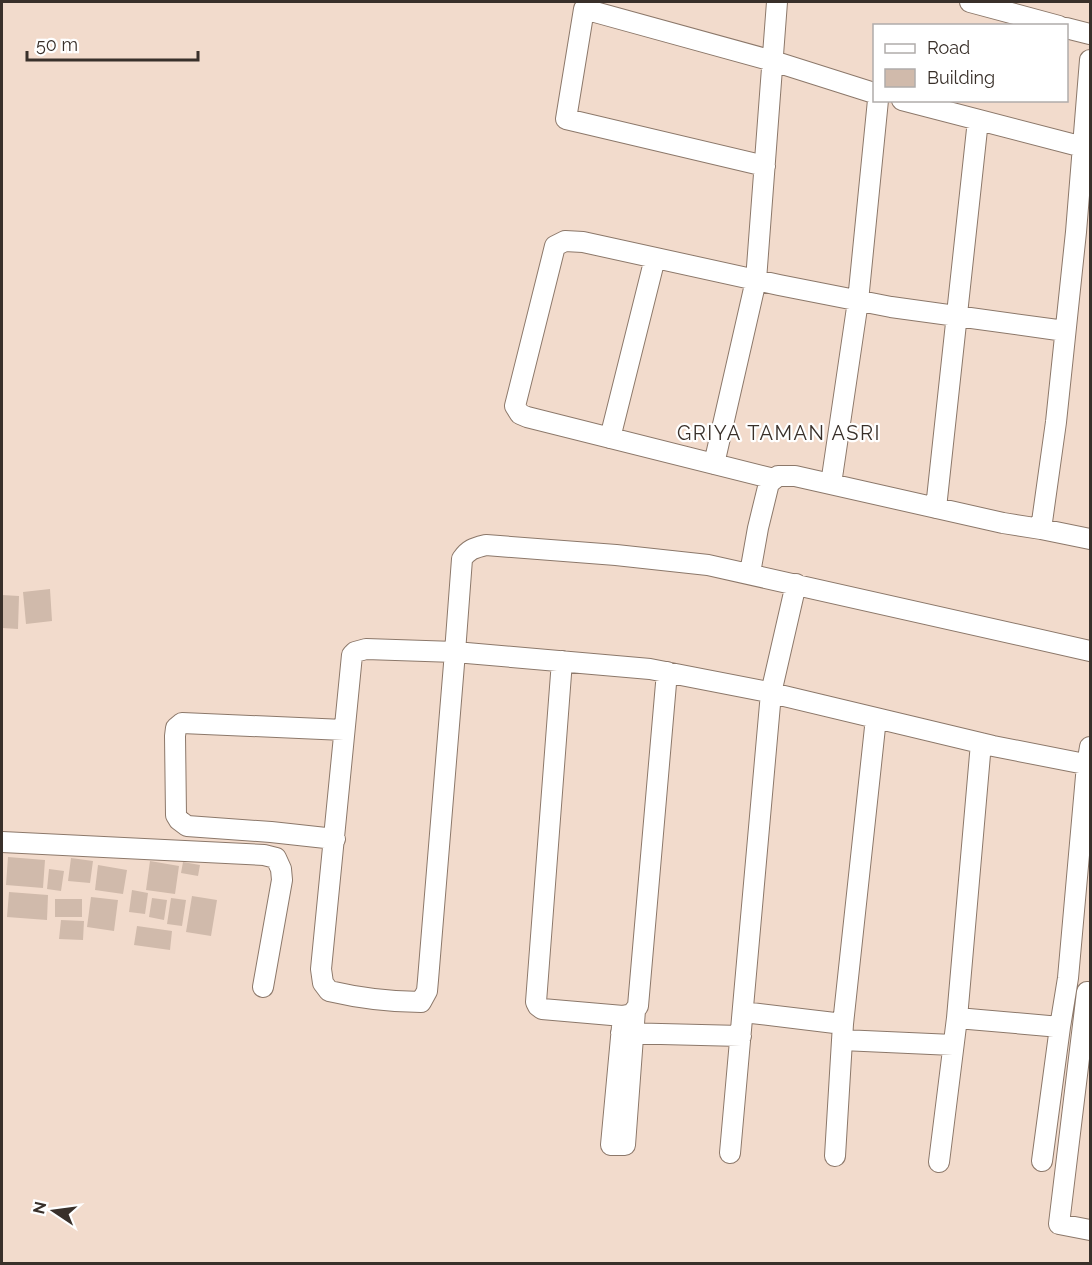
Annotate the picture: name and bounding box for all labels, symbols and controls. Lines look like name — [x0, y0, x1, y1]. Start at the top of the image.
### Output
scale bar — [27, 24, 198, 62]
legend — [873, 24, 1068, 102]
text: 50 m — [36, 34, 78, 55]
text: Road — [927, 37, 970, 58]
text: Building — [927, 67, 995, 88]
district label: GRIYA TAMAN ASRI — [677, 421, 881, 445]
north arrow — [24, 1181, 84, 1241]
text: N — [29, 1200, 51, 1216]

